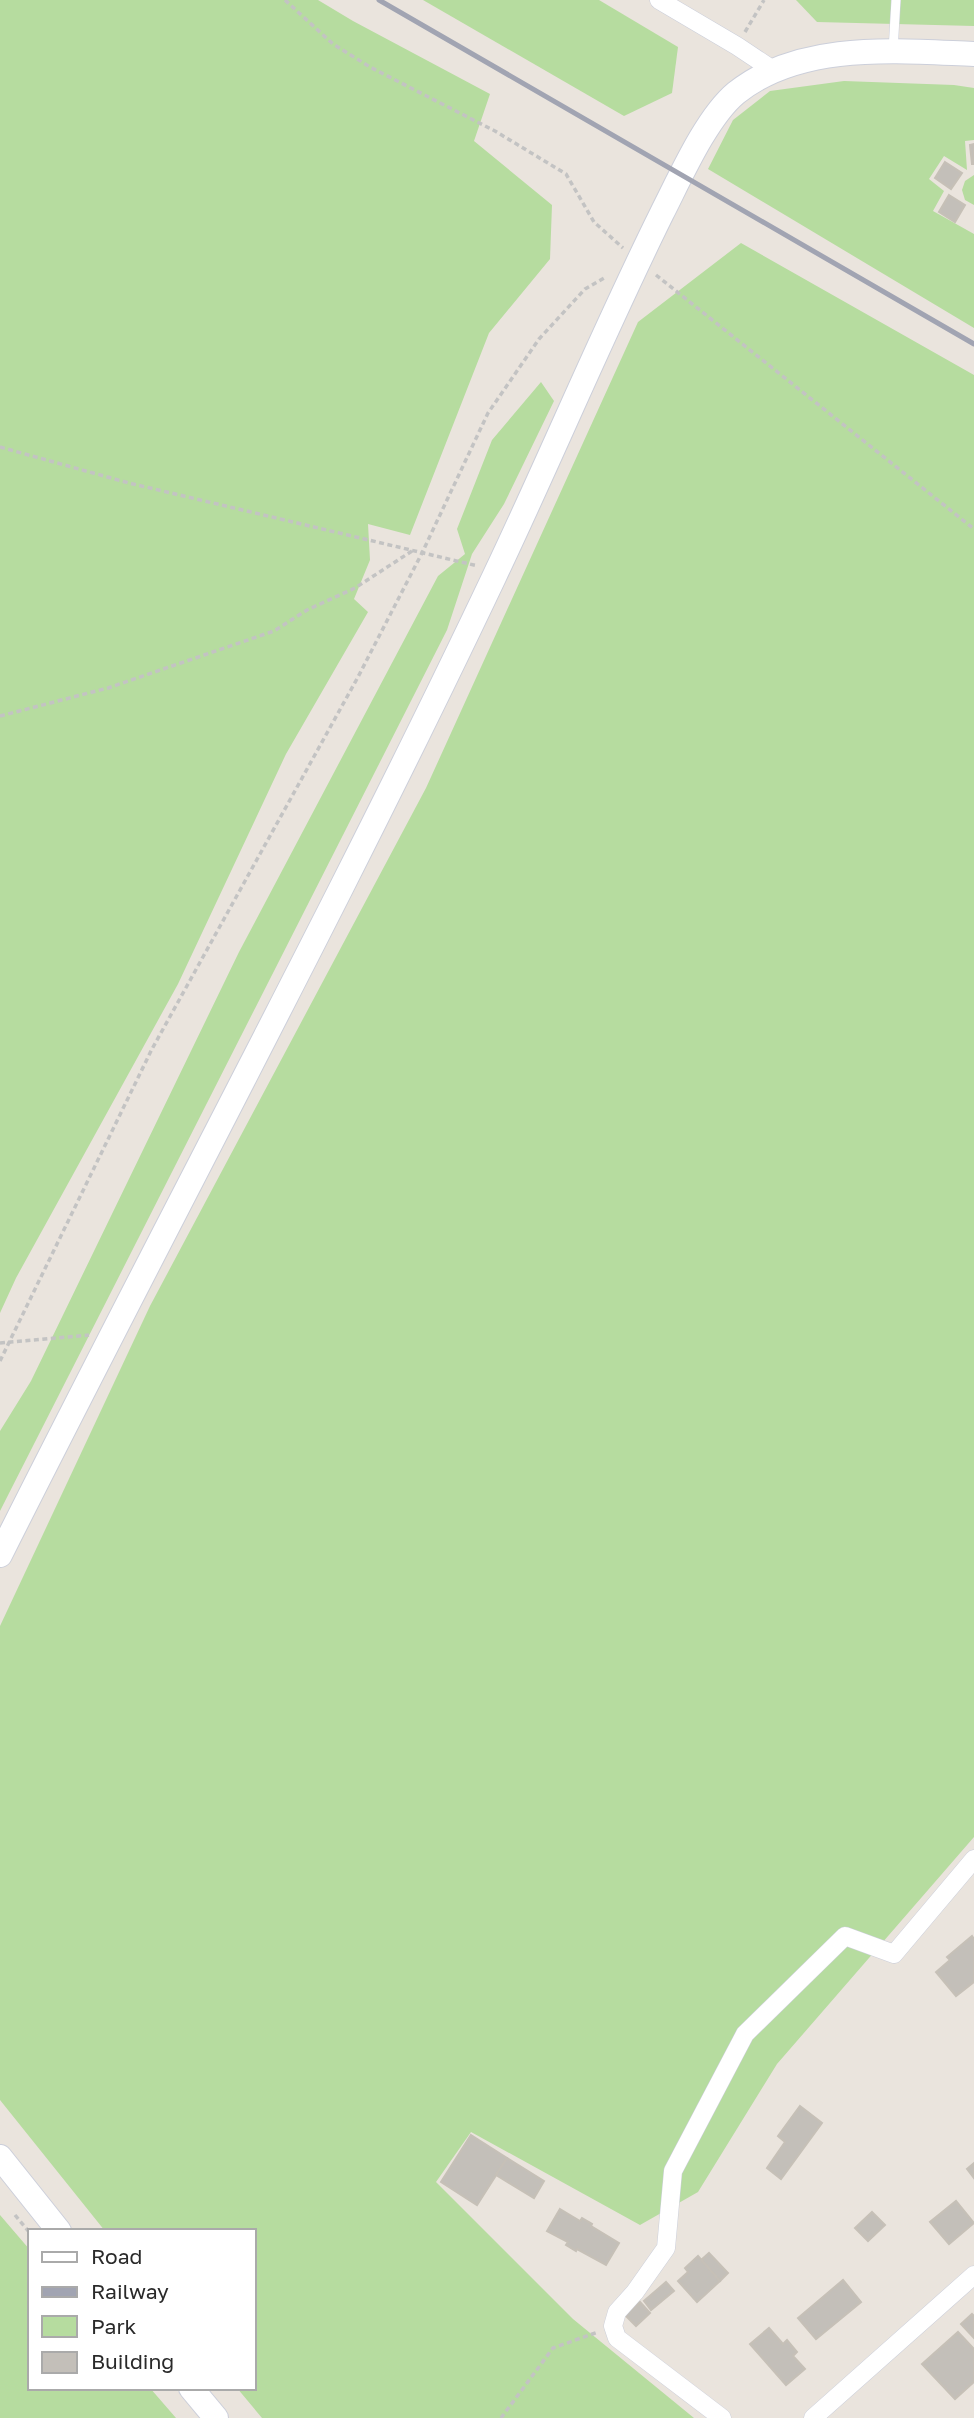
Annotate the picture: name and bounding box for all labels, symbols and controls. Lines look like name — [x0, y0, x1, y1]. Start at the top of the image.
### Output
legend — [28, 2229, 256, 2390]
text: Road — [91, 2243, 142, 2269]
text: Railway — [91, 2278, 169, 2304]
text: Park — [91, 2313, 137, 2339]
text: Building — [91, 2348, 174, 2374]

